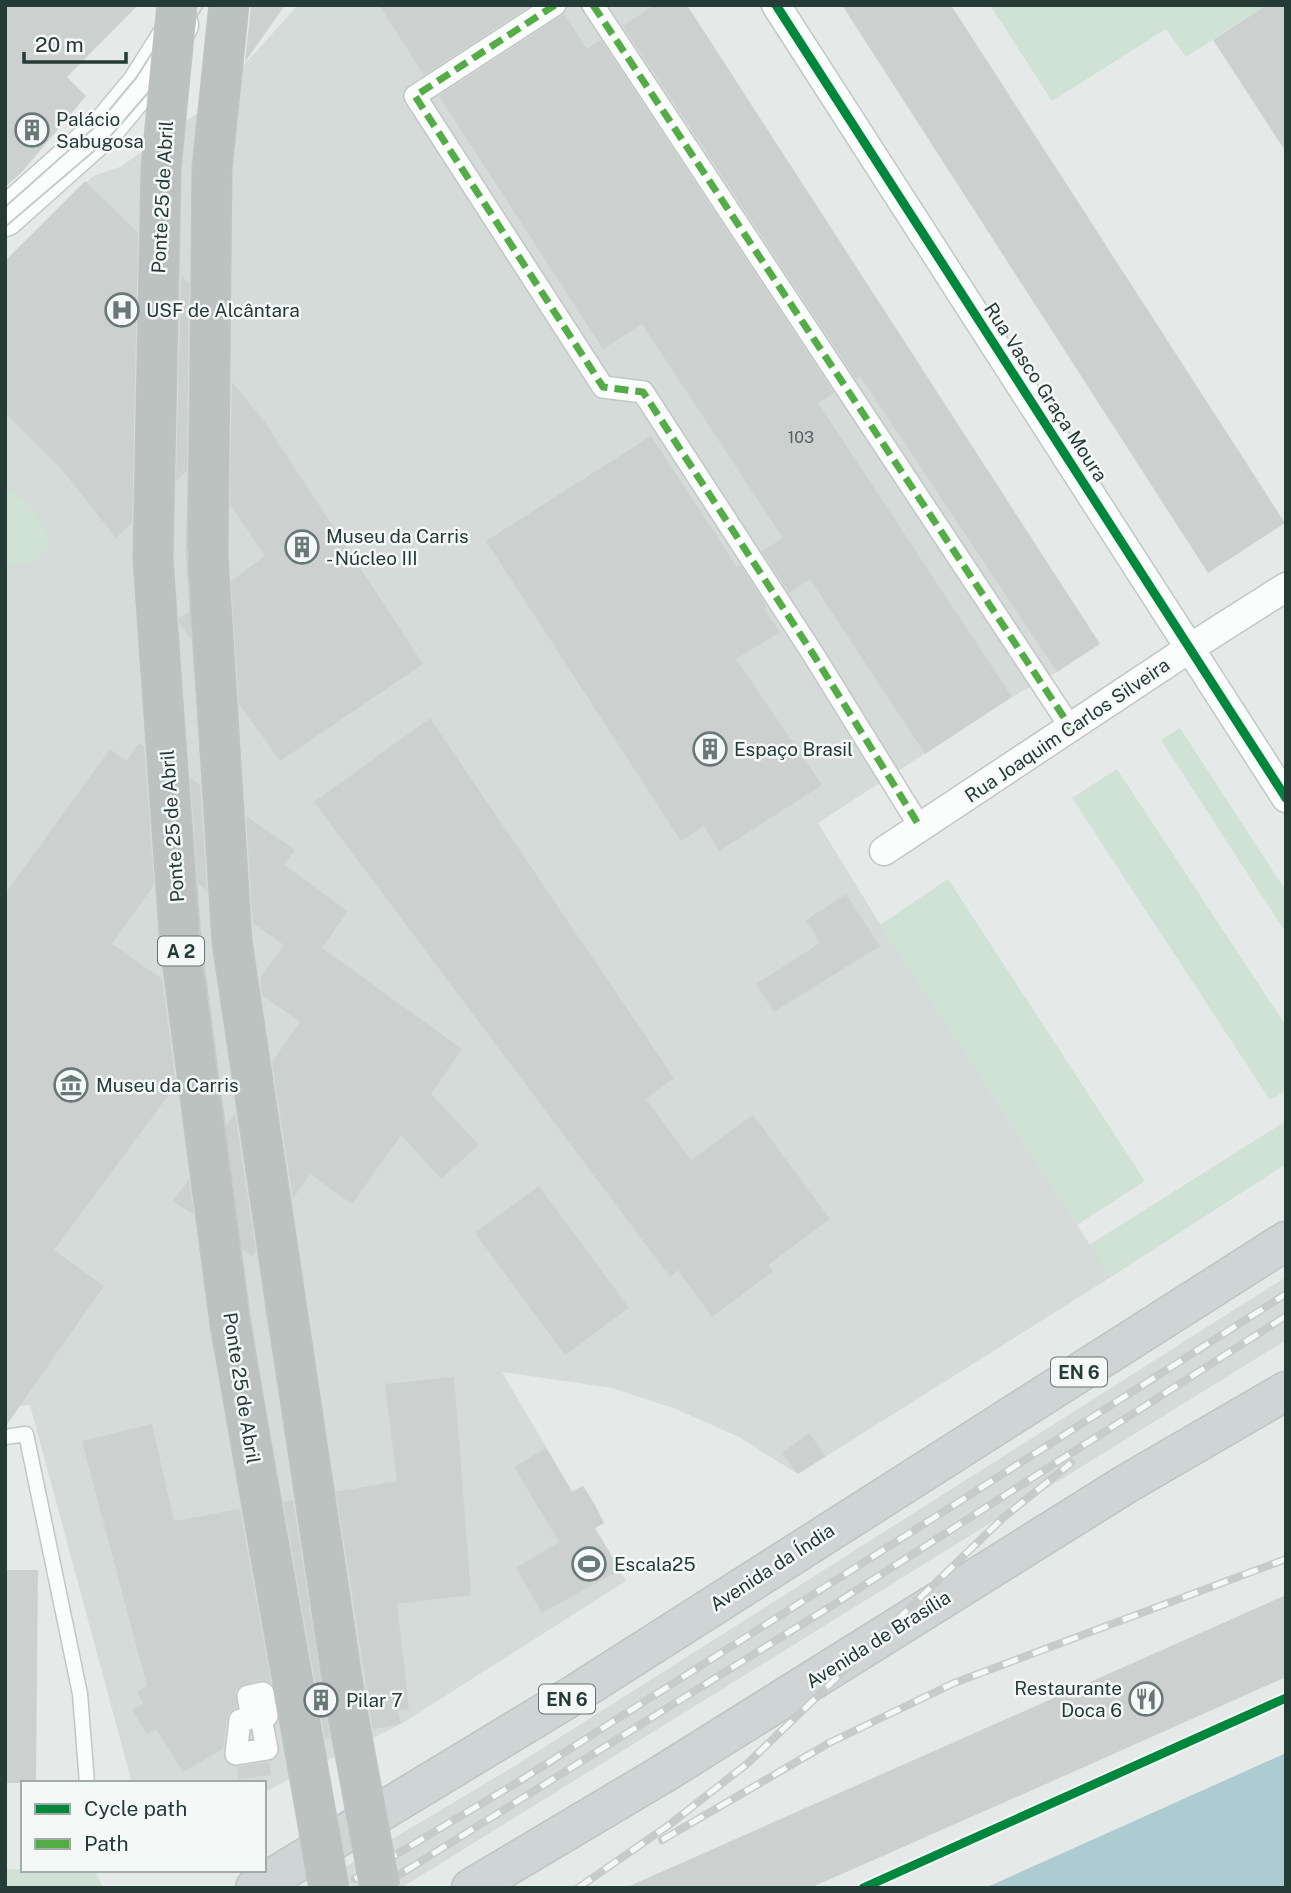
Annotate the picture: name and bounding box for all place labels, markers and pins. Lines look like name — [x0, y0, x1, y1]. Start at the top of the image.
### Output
place label: Palácio Sabugosa — [56, 108, 144, 152]
building icon: Palácio Sabugosa — [13, 111, 51, 149]
hospital icon: USF de Alcântara — [103, 291, 141, 329]
place label: USF de Alcântara — [146, 299, 300, 321]
place label: Museu da Carris - Núcleo III — [326, 525, 469, 569]
building icon: Museu da Carris - Núcleo III — [283, 528, 321, 566]
building icon: Espaço Brasil — [691, 730, 729, 768]
place label: Espaço Brasil — [734, 738, 853, 760]
museum icon: Museu da Carris — [52, 1066, 90, 1104]
place label: Museu da Carris — [96, 1074, 239, 1096]
sports icon: Escala25 — [570, 1545, 608, 1583]
place label: Escala25 — [614, 1553, 696, 1575]
place label: Restaurante Doca 6 — [1014, 1677, 1122, 1721]
restaurant icon: Restaurante Doca 6 — [1127, 1680, 1165, 1718]
building icon: Pilar 7 — [302, 1681, 340, 1719]
place label: Pilar 7 — [346, 1689, 403, 1711]

